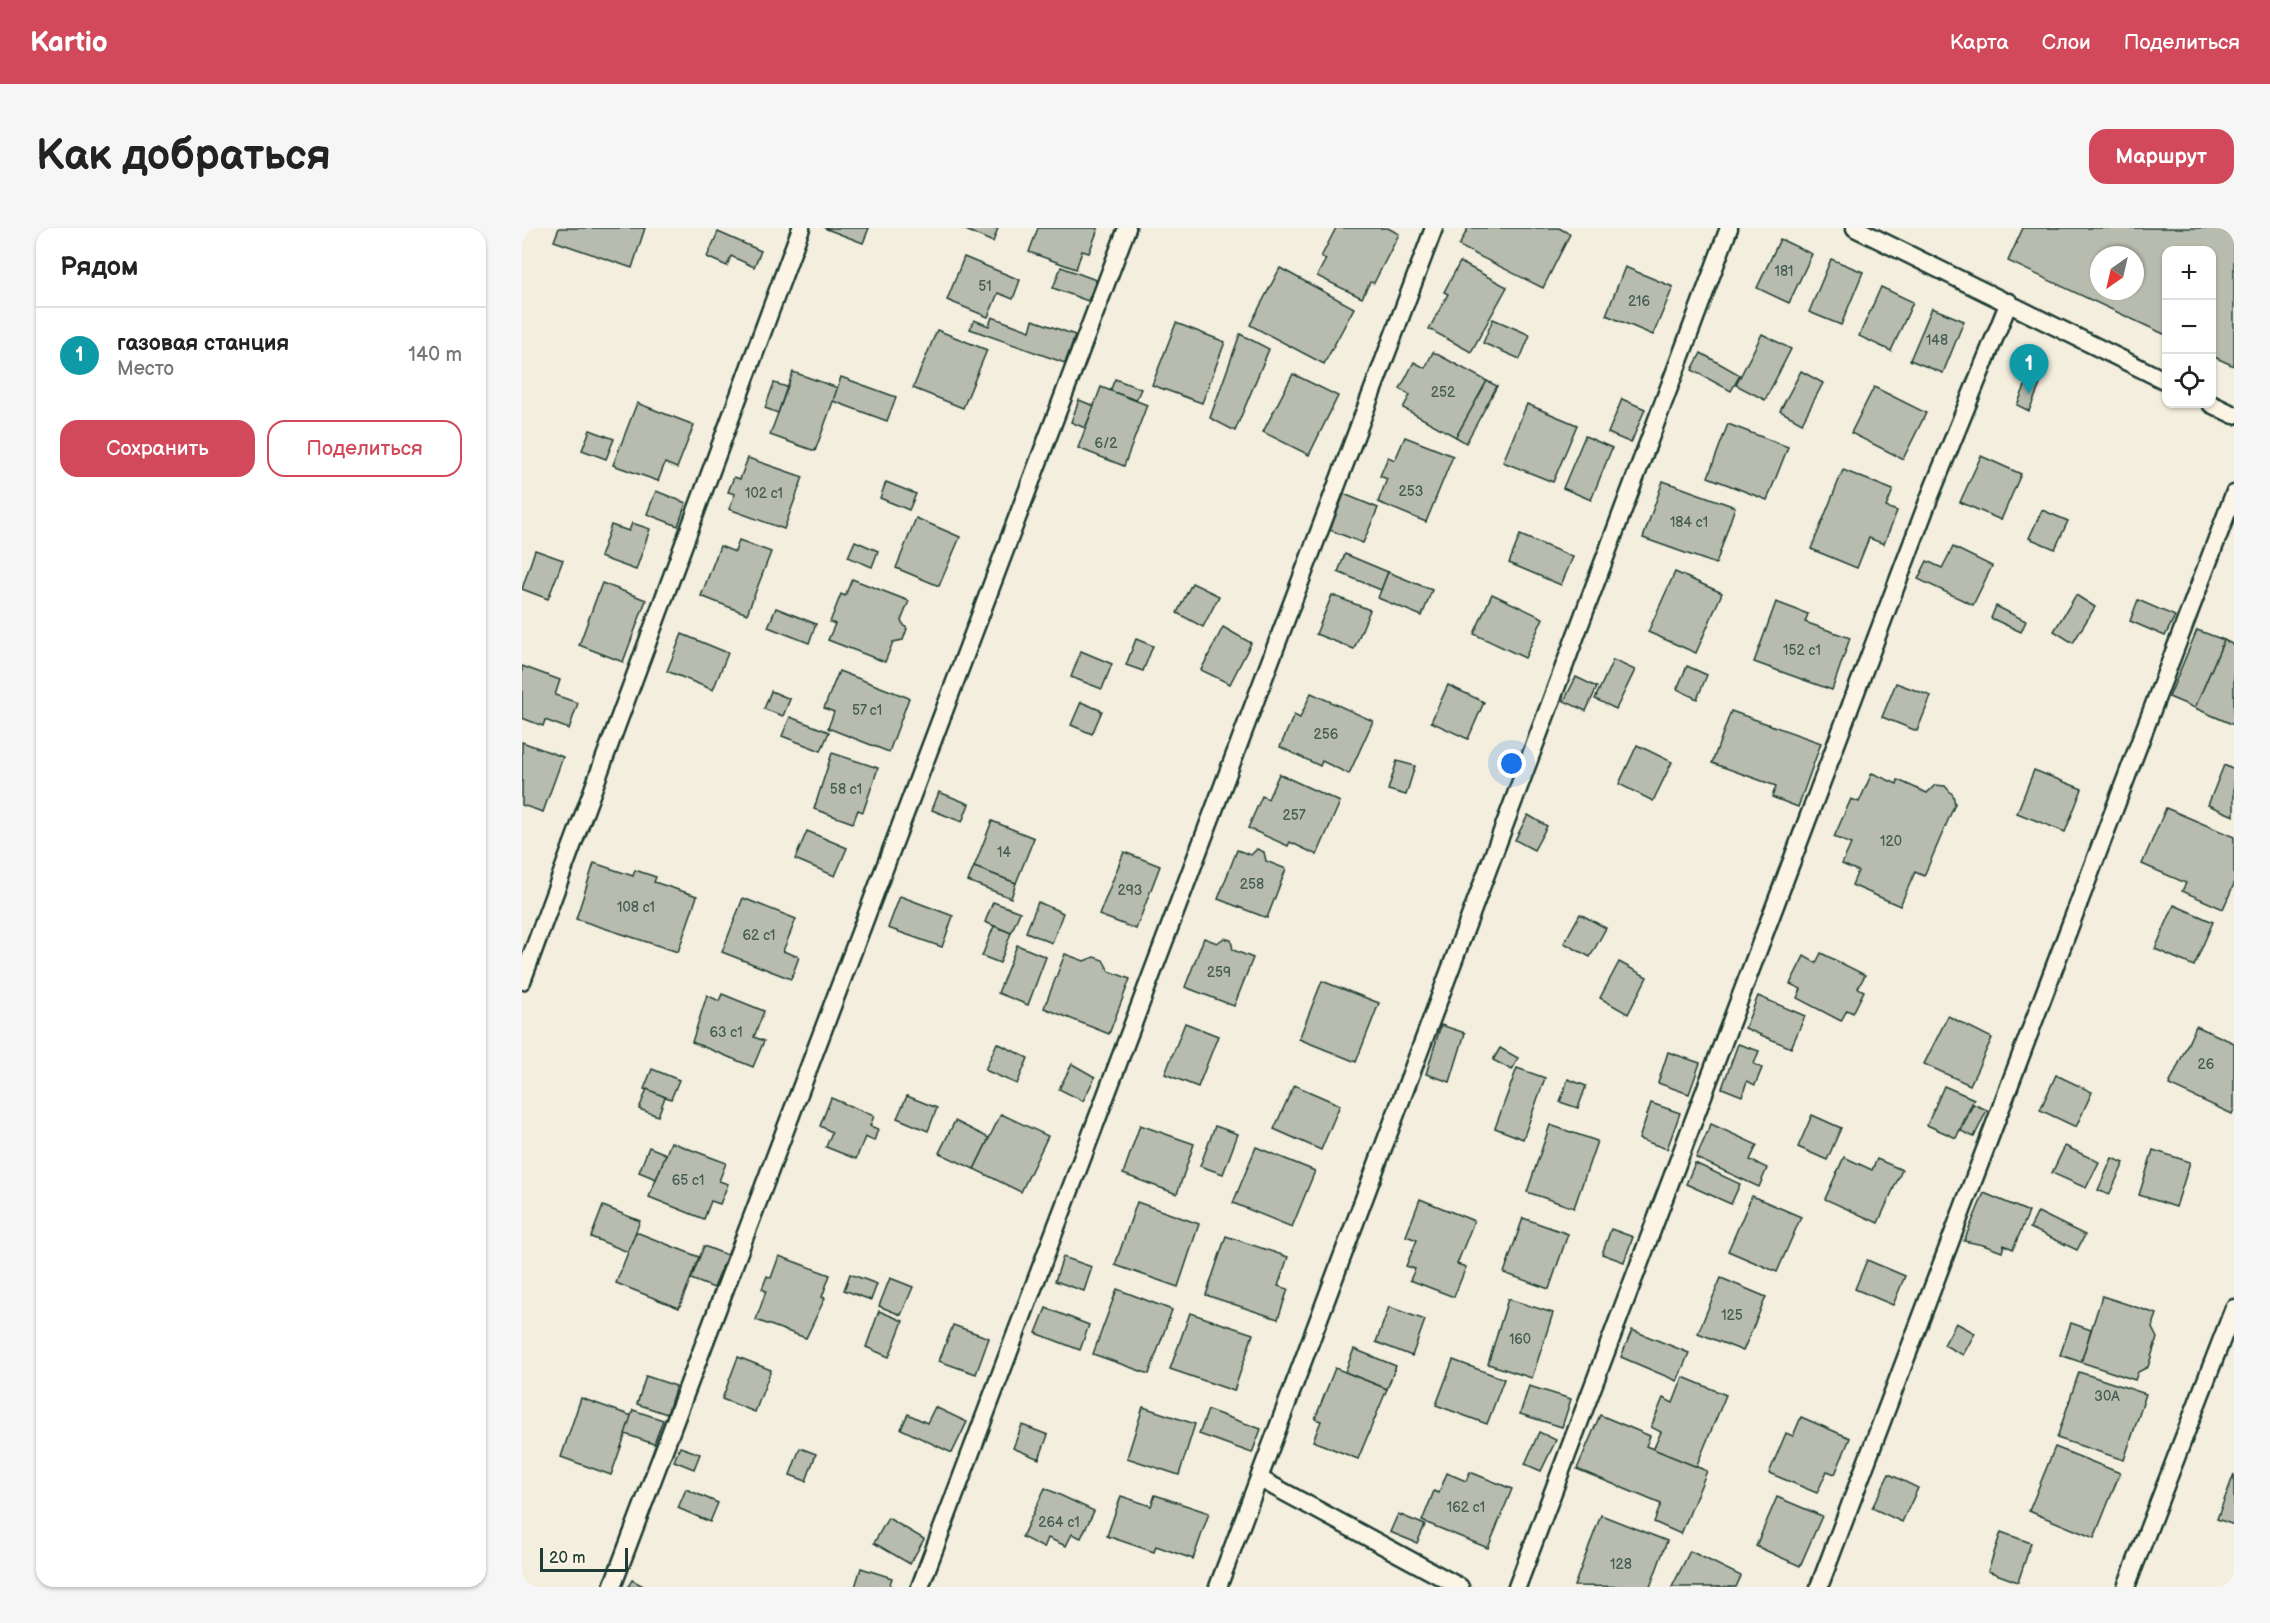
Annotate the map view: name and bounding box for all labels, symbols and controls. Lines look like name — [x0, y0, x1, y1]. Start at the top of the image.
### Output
text: Kartio — [30, 26, 108, 59]
text: Карта — [1950, 30, 2009, 55]
text: Слои — [2042, 30, 2091, 55]
text: Поделиться — [2124, 30, 2240, 55]
button: Маршрут — [2089, 129, 2234, 184]
text: Как добраться — [36, 131, 331, 182]
north arrow — [2090, 246, 2144, 300]
map controls — [2162, 246, 2216, 408]
button: + — [2162, 246, 2216, 300]
text: Рядом — [60, 252, 138, 283]
house number: 181 — [1775, 263, 1794, 280]
house number: 51 — [978, 278, 992, 295]
house number: 216 — [1628, 293, 1650, 310]
button: − — [2162, 300, 2216, 354]
text: газовая станция — [117, 330, 289, 357]
house number: 148 — [1926, 332, 1948, 349]
text: 1 — [75, 343, 84, 367]
text: 140 m — [408, 343, 462, 367]
pin: 1 — [2010, 344, 2048, 394]
button: locate — [2162, 354, 2216, 408]
text: Место — [117, 357, 174, 381]
house number: 252 — [1431, 384, 1456, 401]
button: Сохранить — [60, 420, 255, 477]
button: Поделиться — [267, 420, 462, 477]
house number: 6/2 — [1094, 435, 1118, 452]
house number: 253 — [1399, 483, 1423, 500]
house number: 102 с1 — [745, 485, 783, 502]
house number: 184 с1 — [1670, 514, 1708, 531]
house number: 152 с1 — [1783, 642, 1821, 659]
house number: 57 с1 — [852, 702, 882, 719]
house number: 256 — [1314, 726, 1339, 743]
your location — [1497, 749, 1526, 778]
house number: 58 с1 — [830, 781, 862, 798]
house number: 257 — [1282, 807, 1306, 824]
house number: 120 — [1880, 833, 1902, 850]
house number: 14 — [997, 844, 1011, 861]
house number: 258 — [1240, 876, 1264, 893]
house number: 293 — [1118, 882, 1142, 899]
house number: 108 с1 — [617, 899, 655, 916]
house number: 62 с1 — [743, 927, 775, 944]
house number: 259 — [1207, 964, 1231, 981]
house number: 63 с1 — [709, 1024, 743, 1041]
house number: 26 — [2198, 1056, 2215, 1073]
house number: 65 с1 — [672, 1172, 704, 1189]
house number: 125 — [1721, 1307, 1743, 1324]
house number: 160 — [1509, 1331, 1531, 1348]
house number: 30А — [2094, 1388, 2120, 1405]
house number: 162 с1 — [1447, 1499, 1485, 1516]
house number: 264 с1 — [1038, 1514, 1080, 1531]
scale bar — [540, 1545, 628, 1572]
text: 20 m — [549, 1549, 585, 1568]
house number: 128 — [1610, 1556, 1632, 1573]

